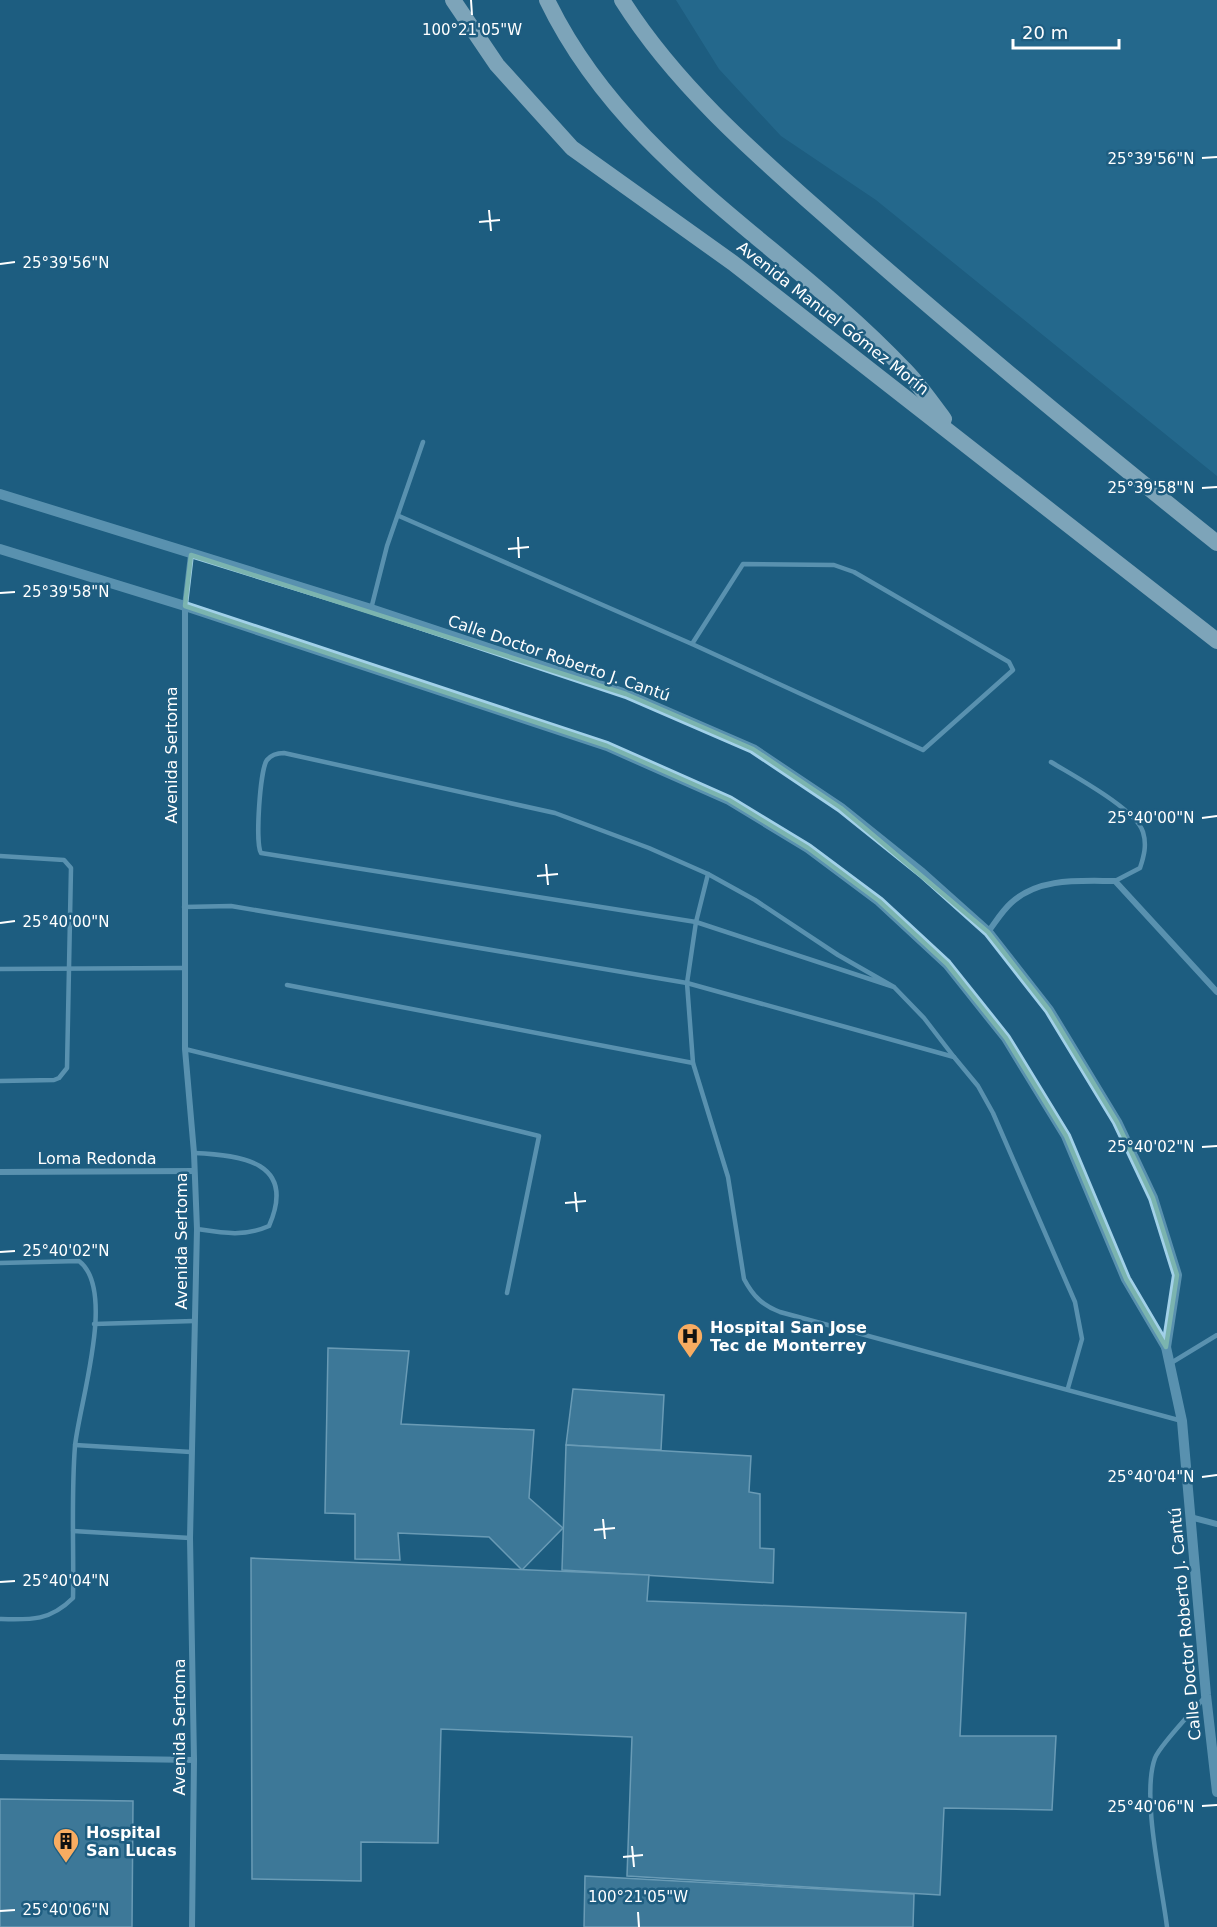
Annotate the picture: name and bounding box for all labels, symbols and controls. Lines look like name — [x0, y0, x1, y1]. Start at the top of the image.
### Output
scale bar — [1013, 12, 1120, 50]
text: 100°21'05"W — [422, 21, 522, 39]
text: 20 m — [1022, 22, 1068, 43]
text: 25°39'56"N — [1107, 150, 1195, 168]
street label: Avenida Manuel Gómez Morín — [733, 237, 933, 399]
text: 25°39'56"N — [22, 254, 110, 272]
text: 25°39'58"N — [1107, 479, 1195, 497]
text: 25°39'58"N — [22, 583, 110, 601]
street label: Calle Doctor Roberto J. Cantú — [445, 611, 673, 705]
street label: Avenida Sertoma — [162, 687, 181, 823]
text: 25°40'00"N — [1107, 809, 1195, 827]
text: 25°40'00"N — [22, 913, 110, 931]
text: 25°40'02"N — [1107, 1138, 1195, 1156]
street label: Loma Redonda — [37, 1149, 157, 1168]
street label: Avenida Sertoma — [172, 1173, 191, 1309]
text: 25°40'02"N — [22, 1242, 110, 1260]
place label: Hospital San Jose Tec de Monterrey — [710, 1318, 867, 1355]
hospital icon: Hospital San Jose Tec de Monterrey — [675, 1321, 705, 1359]
text: 25°40'04"N — [1107, 1468, 1195, 1486]
street label: Calle Doctor Roberto J. Cantú — [1165, 1507, 1205, 1741]
text: 25°40'04"N — [22, 1572, 110, 1590]
street label: Avenida Sertoma — [170, 1659, 189, 1795]
text: 25°40'06"N — [1107, 1798, 1195, 1816]
place label: Hospital San Lucas — [86, 1823, 177, 1860]
building icon: Hospital San Lucas — [51, 1826, 81, 1864]
text: 100°21'05"W — [588, 1888, 688, 1906]
text: 25°40'06"N — [22, 1901, 110, 1919]

